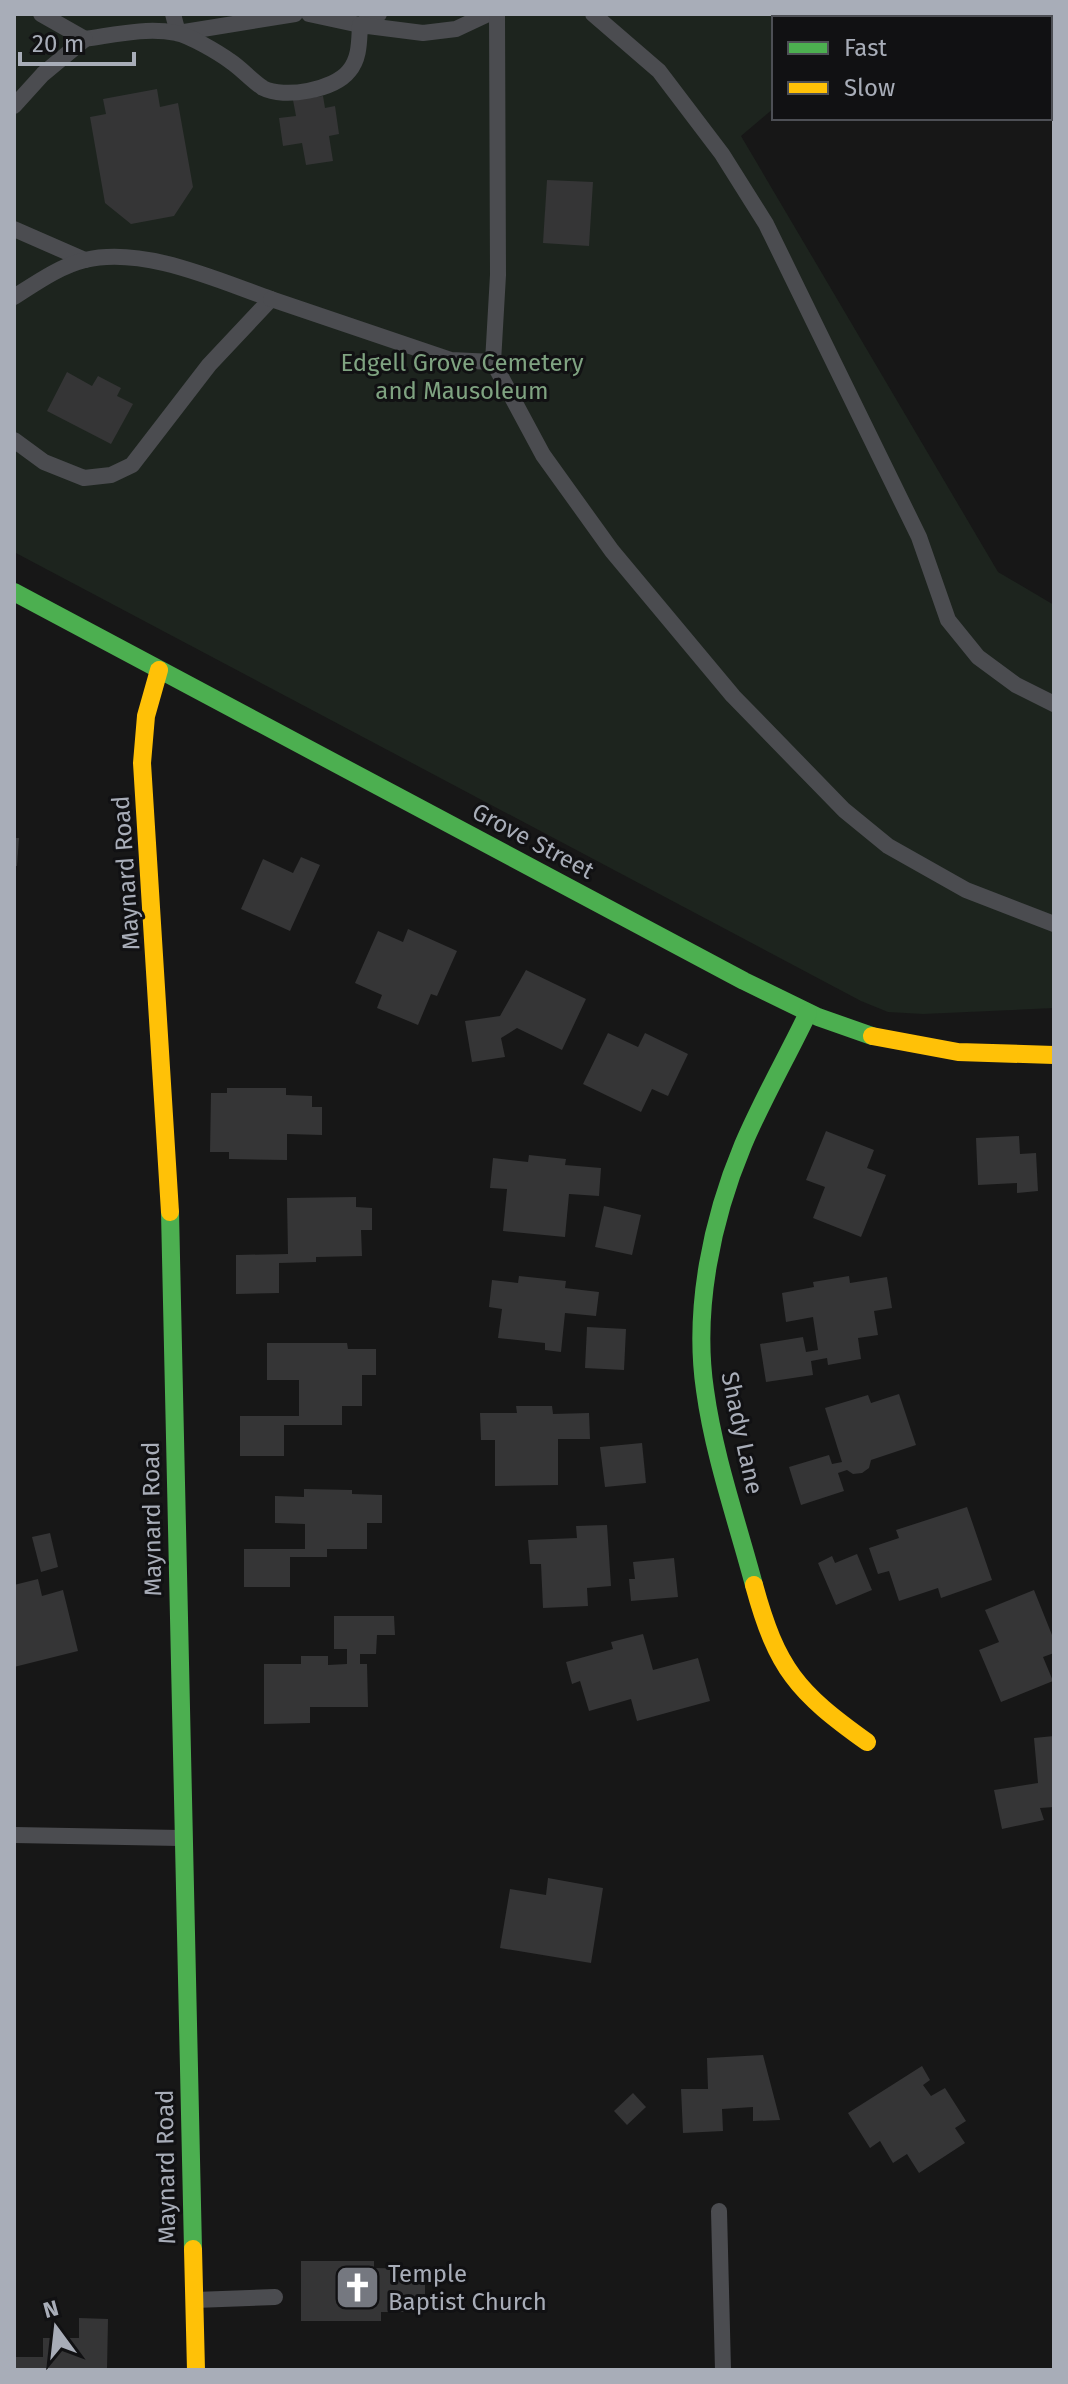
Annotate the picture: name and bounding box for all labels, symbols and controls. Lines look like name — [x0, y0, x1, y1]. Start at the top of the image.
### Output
scale bar — [20, 16, 134, 66]
legend — [772, 16, 1052, 120]
text: 20 m — [32, 30, 84, 58]
text: Fast — [844, 34, 887, 62]
text: Slow — [844, 74, 895, 102]
park label: Edgell Grove Cemetery and Mausoleum — [340, 349, 584, 405]
street label: Maynard Road — [107, 795, 145, 951]
street label: Grove Street — [467, 797, 599, 885]
street label: Shady Lane — [715, 1369, 769, 1497]
street label: Maynard Road — [137, 1441, 167, 1597]
street label: Maynard Road — [151, 2089, 181, 2245]
place label: Temple Baptist Church — [388, 2260, 547, 2316]
church icon: Temple Baptist Church — [333, 2264, 381, 2312]
north arrow — [16, 2288, 96, 2368]
text: N — [40, 2294, 61, 2324]

